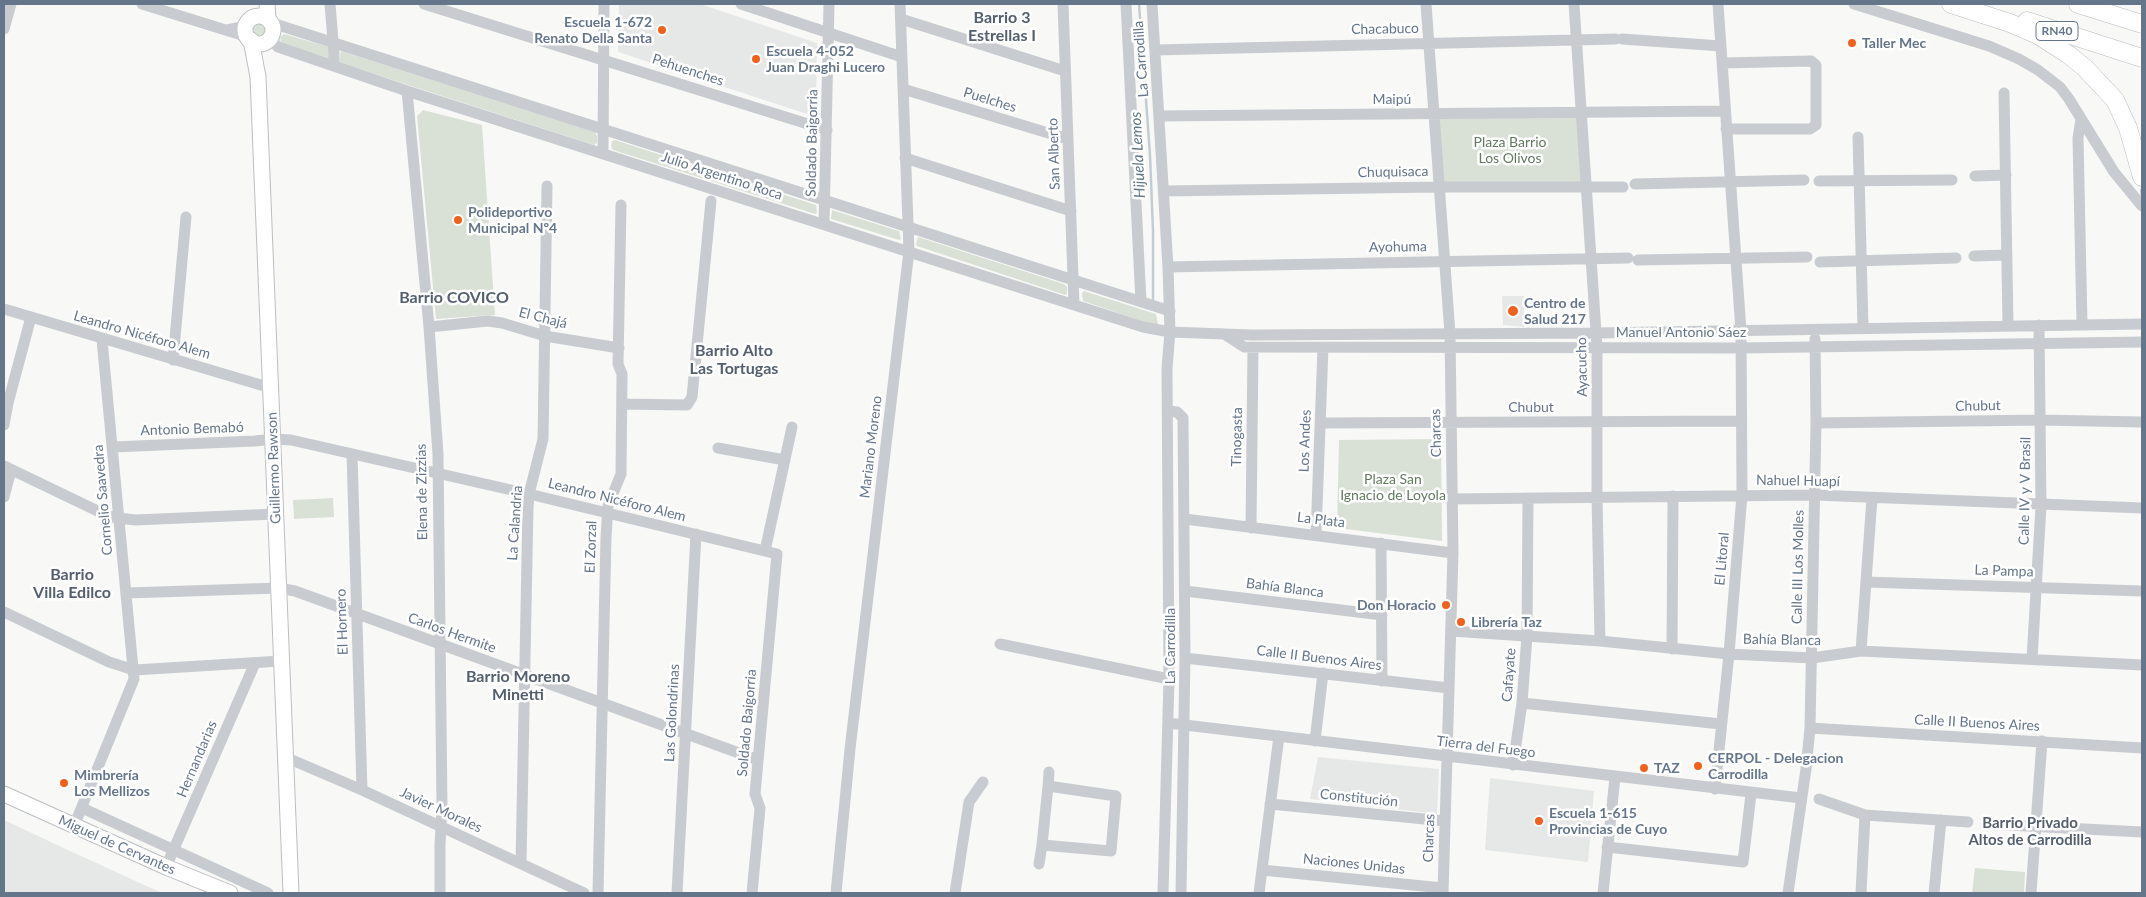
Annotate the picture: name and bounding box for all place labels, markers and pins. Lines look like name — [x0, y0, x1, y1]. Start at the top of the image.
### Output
place label: Escuela 1-672 Renato Della Santa — [534, 14, 652, 46]
marker: Escuela 1-672 Renato Della Santa — [656, 24, 668, 36]
place label: Taller Mec — [1862, 35, 1926, 51]
marker: Taller Mec — [1846, 37, 1858, 49]
place label: Escuela 4-052 Juan Draghi Lucero — [766, 43, 885, 75]
marker: Escuela 4-052 Juan Draghi Lucero — [750, 53, 762, 65]
place label: Polideportivo Municipal Nº4 — [468, 204, 557, 236]
marker: Polideportivo Municipal Nº4 — [452, 214, 464, 226]
place label: Centro de Salud 217 — [1524, 295, 1586, 328]
marker: Centro de Salud 217 — [1506, 304, 1520, 318]
place label: Don Horacio — [1357, 597, 1436, 613]
marker: Don Horacio — [1440, 599, 1452, 611]
place label: Librería Taz — [1471, 614, 1542, 630]
marker: Librería Taz — [1455, 616, 1467, 628]
place label: CERPOL - Delegacion Carrodilla — [1708, 750, 1843, 782]
place label: TAZ — [1654, 760, 1680, 776]
marker: CERPOL - Delegacion Carrodilla — [1692, 760, 1704, 772]
marker: TAZ — [1638, 762, 1650, 774]
place label: Mimbrería Los Mellizos — [74, 767, 150, 800]
marker: Mimbrería Los Mellizos — [58, 777, 70, 789]
place label: Escuela 1-615 Provincias de Cuyo — [1549, 805, 1667, 838]
marker: Escuela 1-615 Provincias de Cuyo — [1533, 815, 1545, 827]

